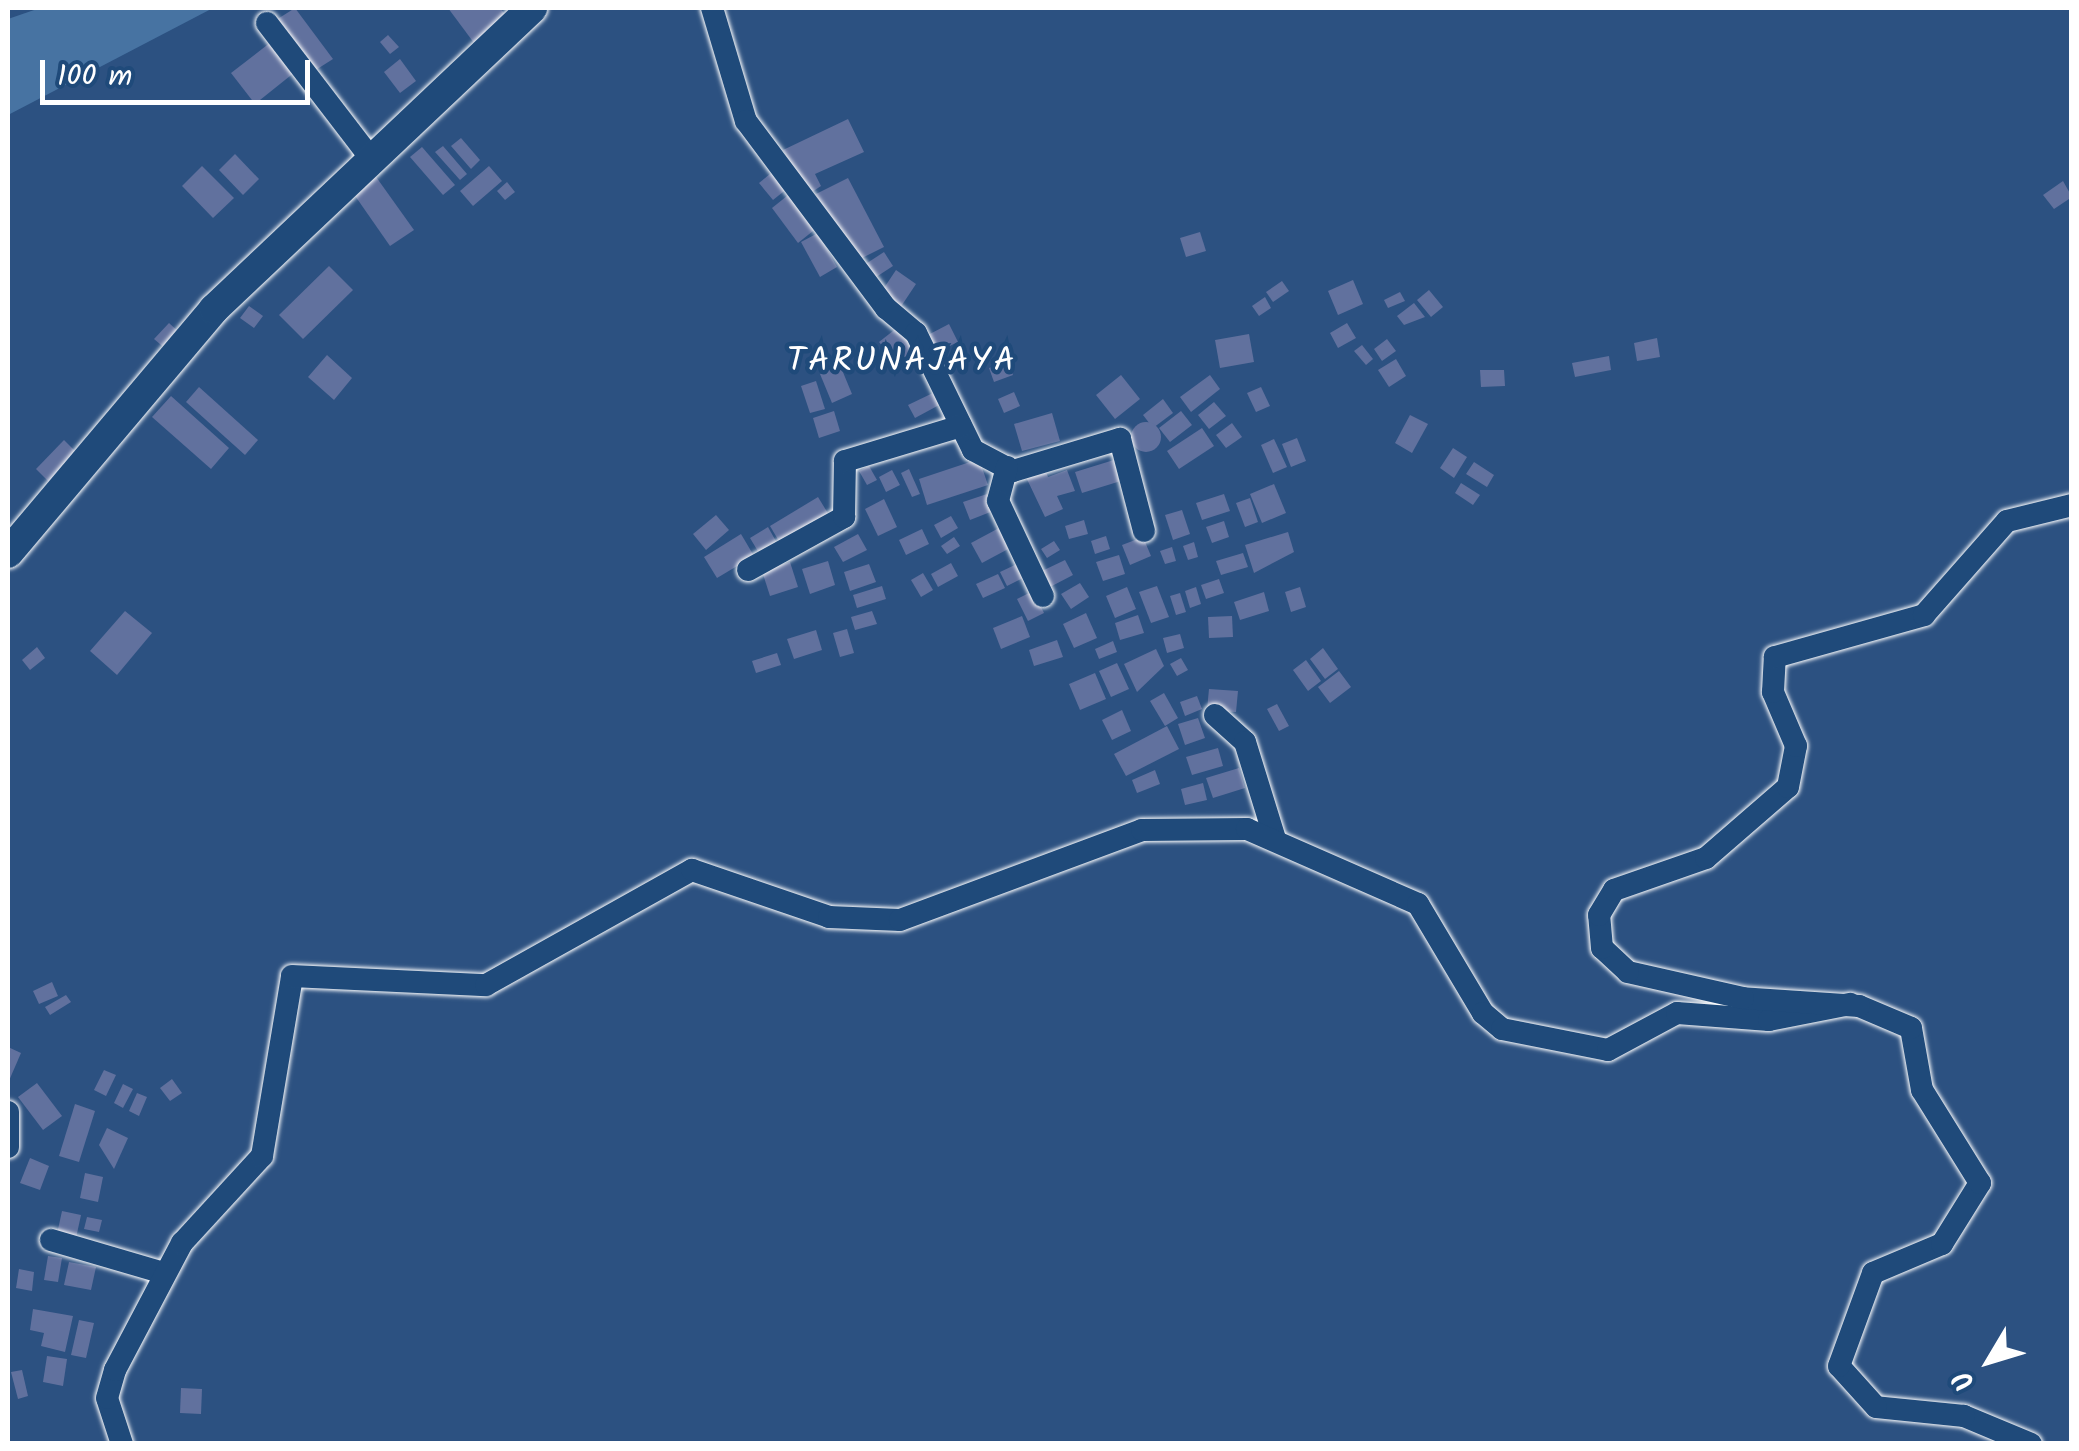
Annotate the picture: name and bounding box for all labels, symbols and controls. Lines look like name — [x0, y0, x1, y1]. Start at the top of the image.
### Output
scale bar — [45, 40, 315, 102]
text: 100 m — [57, 53, 132, 101]
district label: TARUNAJAYA — [787, 341, 1017, 383]
north arrow — [1939, 1311, 2039, 1411]
text: U — [1942, 1359, 1988, 1400]

